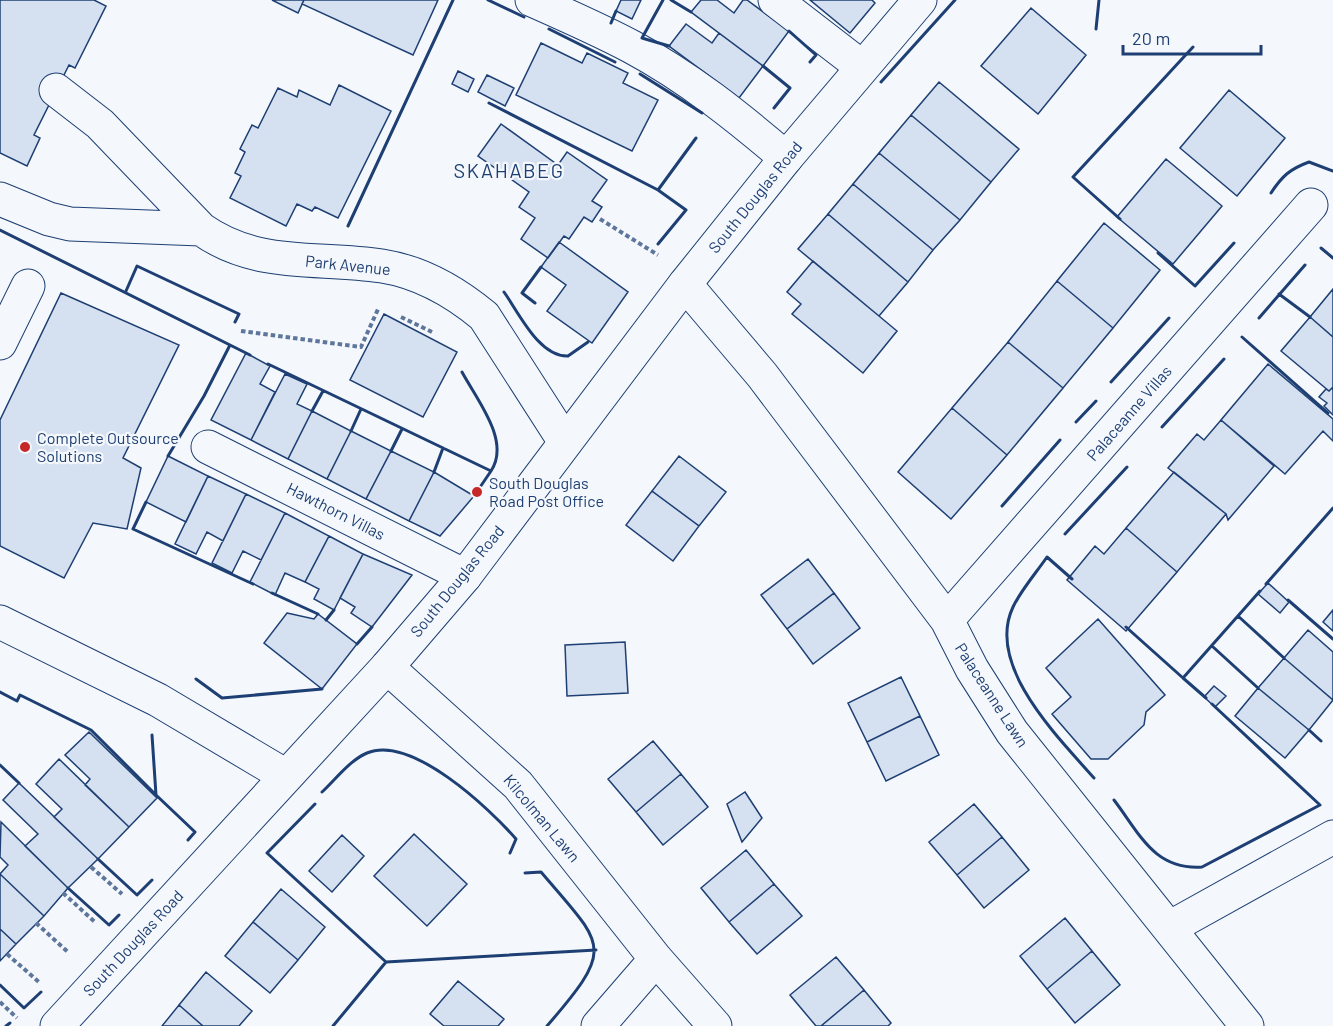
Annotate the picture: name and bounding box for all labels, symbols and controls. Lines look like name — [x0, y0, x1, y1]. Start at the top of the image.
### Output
scale bar — [1123, 18, 1261, 56]
text: 20 m — [1132, 27, 1170, 49]
street label: South Douglas Road — [704, 137, 805, 256]
district label: SKAHABEG — [454, 158, 564, 182]
street label: Park Avenue — [305, 251, 392, 278]
street label: Palaceanne Villas — [1082, 361, 1175, 464]
place label: Complete Outsource Solutions — [37, 428, 179, 465]
marker: Complete Outsource Solutions — [18, 440, 32, 454]
place label: South Douglas Road Post Office — [489, 473, 604, 510]
street label: Hawthorn Villas — [284, 478, 388, 543]
marker: South Douglas Road Post Office — [470, 485, 484, 499]
street label: South Douglas Road — [406, 521, 507, 640]
street label: Palaceanne Lawn — [952, 639, 1033, 750]
street label: Kilcolman Lawn — [500, 770, 585, 865]
street label: South Douglas Road — [79, 886, 187, 1000]

